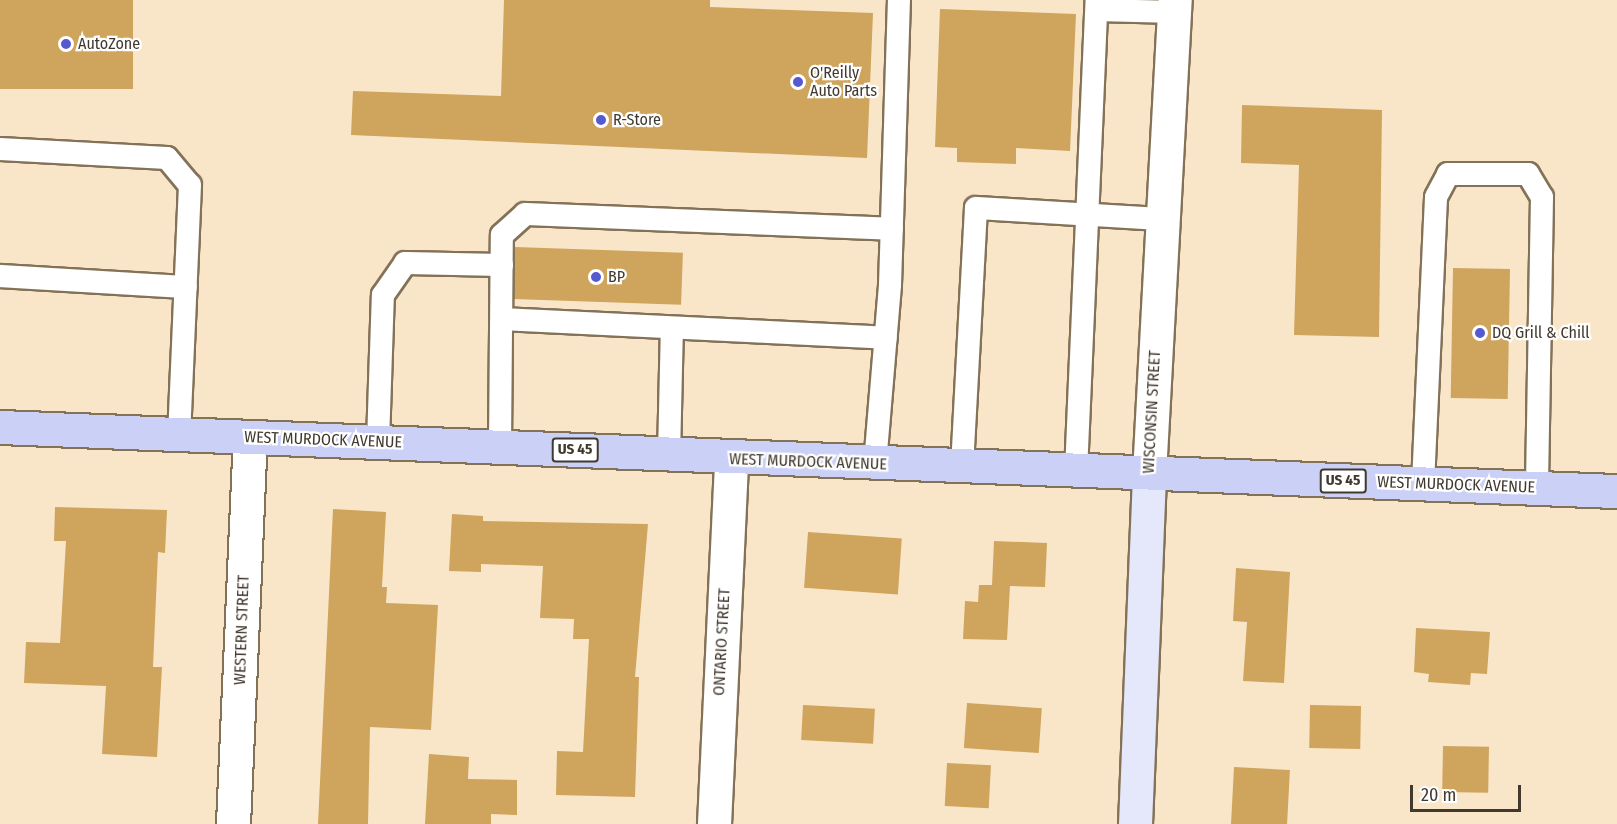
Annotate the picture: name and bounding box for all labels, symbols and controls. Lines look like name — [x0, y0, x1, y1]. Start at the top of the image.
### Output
place label: AutoZone — [78, 34, 140, 54]
marker: AutoZone — [59, 37, 73, 51]
place label: O'Reilly Auto Parts — [810, 63, 877, 101]
marker: O'Reilly Auto Parts — [791, 75, 805, 89]
place label: R-Store — [613, 110, 661, 130]
marker: R-Store — [594, 113, 608, 127]
place label: BP — [608, 267, 625, 287]
marker: BP — [589, 270, 603, 284]
place label: DQ Grill & Chill — [1492, 323, 1589, 343]
marker: DQ Grill & Chill — [1473, 326, 1487, 340]
street label: WISCONSIN STREET — [1139, 350, 1165, 474]
street label: WEST MURDOCK AVENUE — [244, 428, 402, 452]
road number: US 45 — [551, 438, 599, 462]
street label: WEST MURDOCK AVENUE — [729, 450, 887, 474]
road number: US 45 — [1319, 469, 1367, 493]
street label: WEST MURDOCK AVENUE — [1377, 473, 1535, 497]
street label: WESTERN STREET — [230, 575, 254, 685]
street label: ONTARIO STREET — [710, 588, 734, 696]
scale bar — [1413, 773, 1524, 811]
text: 20 m — [1421, 784, 1456, 806]

